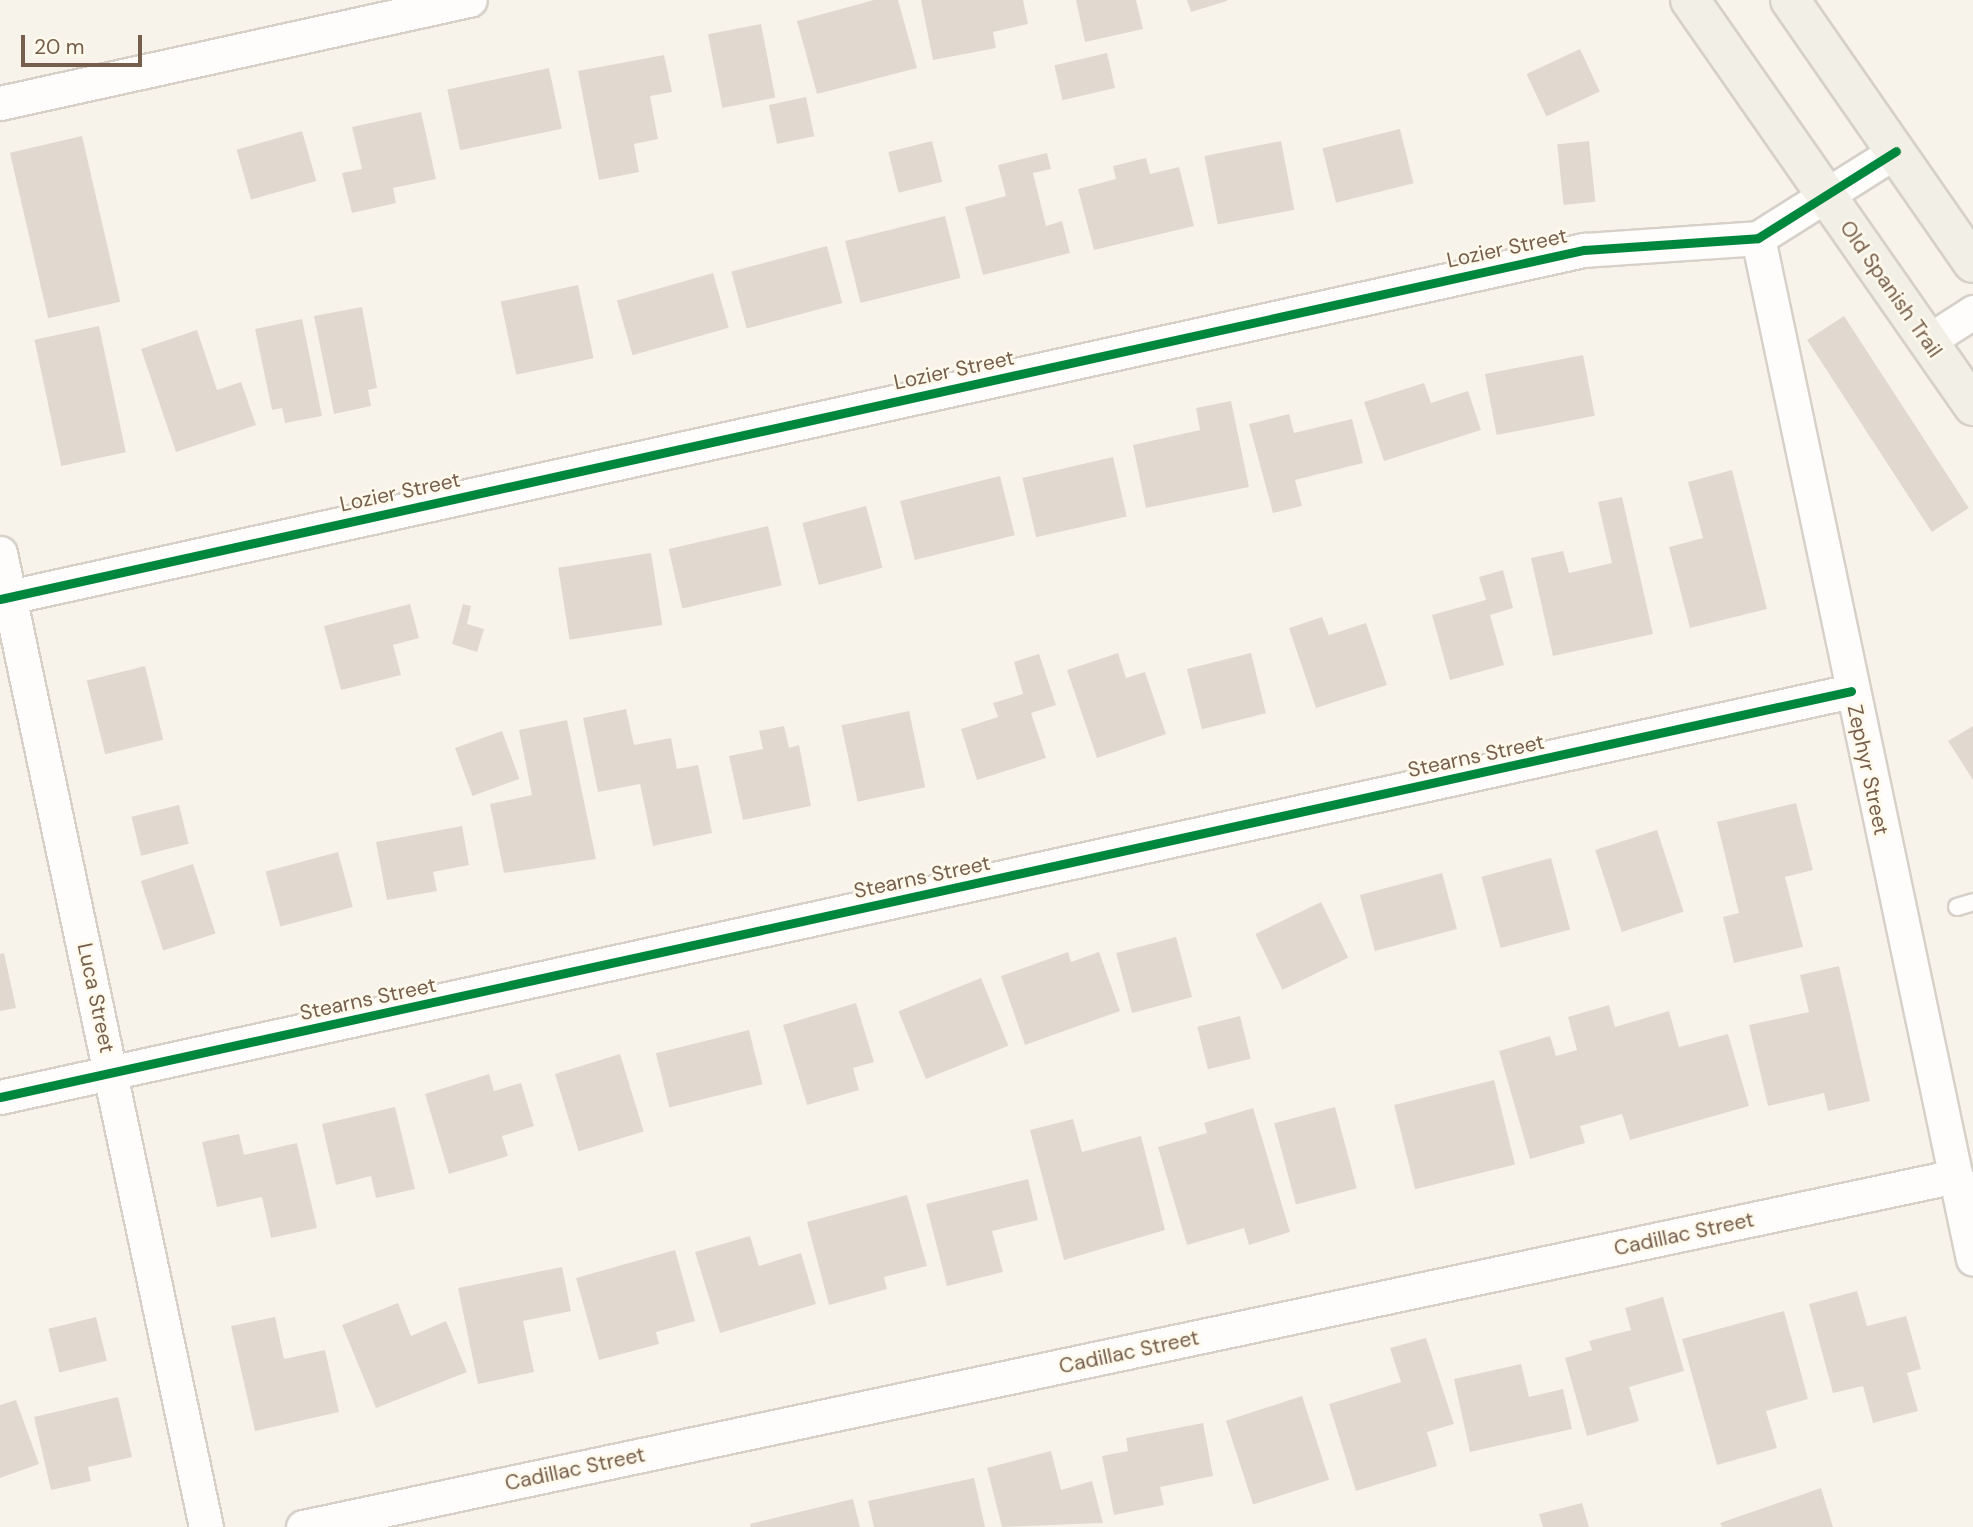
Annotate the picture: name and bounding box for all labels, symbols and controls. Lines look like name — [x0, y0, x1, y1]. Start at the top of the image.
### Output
scale bar — [24, 21, 145, 65]
text: 20 m — [34, 33, 85, 61]
street label: Old Spanish Trail — [1834, 216, 1948, 362]
street label: Lozier Street — [1444, 223, 1570, 273]
street label: Lozier Street — [891, 345, 1017, 395]
street label: Lozier Street — [337, 467, 463, 517]
street label: Zephyr Street — [1842, 702, 1894, 838]
street label: Stearns Street — [1405, 729, 1547, 783]
street label: Stearns Street — [851, 850, 993, 904]
street label: Luca Street — [72, 941, 120, 1055]
street label: Stearns Street — [297, 972, 439, 1026]
street label: Cadillac Street — [1612, 1207, 1756, 1261]
street label: Cadillac Street — [1057, 1325, 1201, 1379]
street label: Cadillac Street — [503, 1442, 647, 1496]

